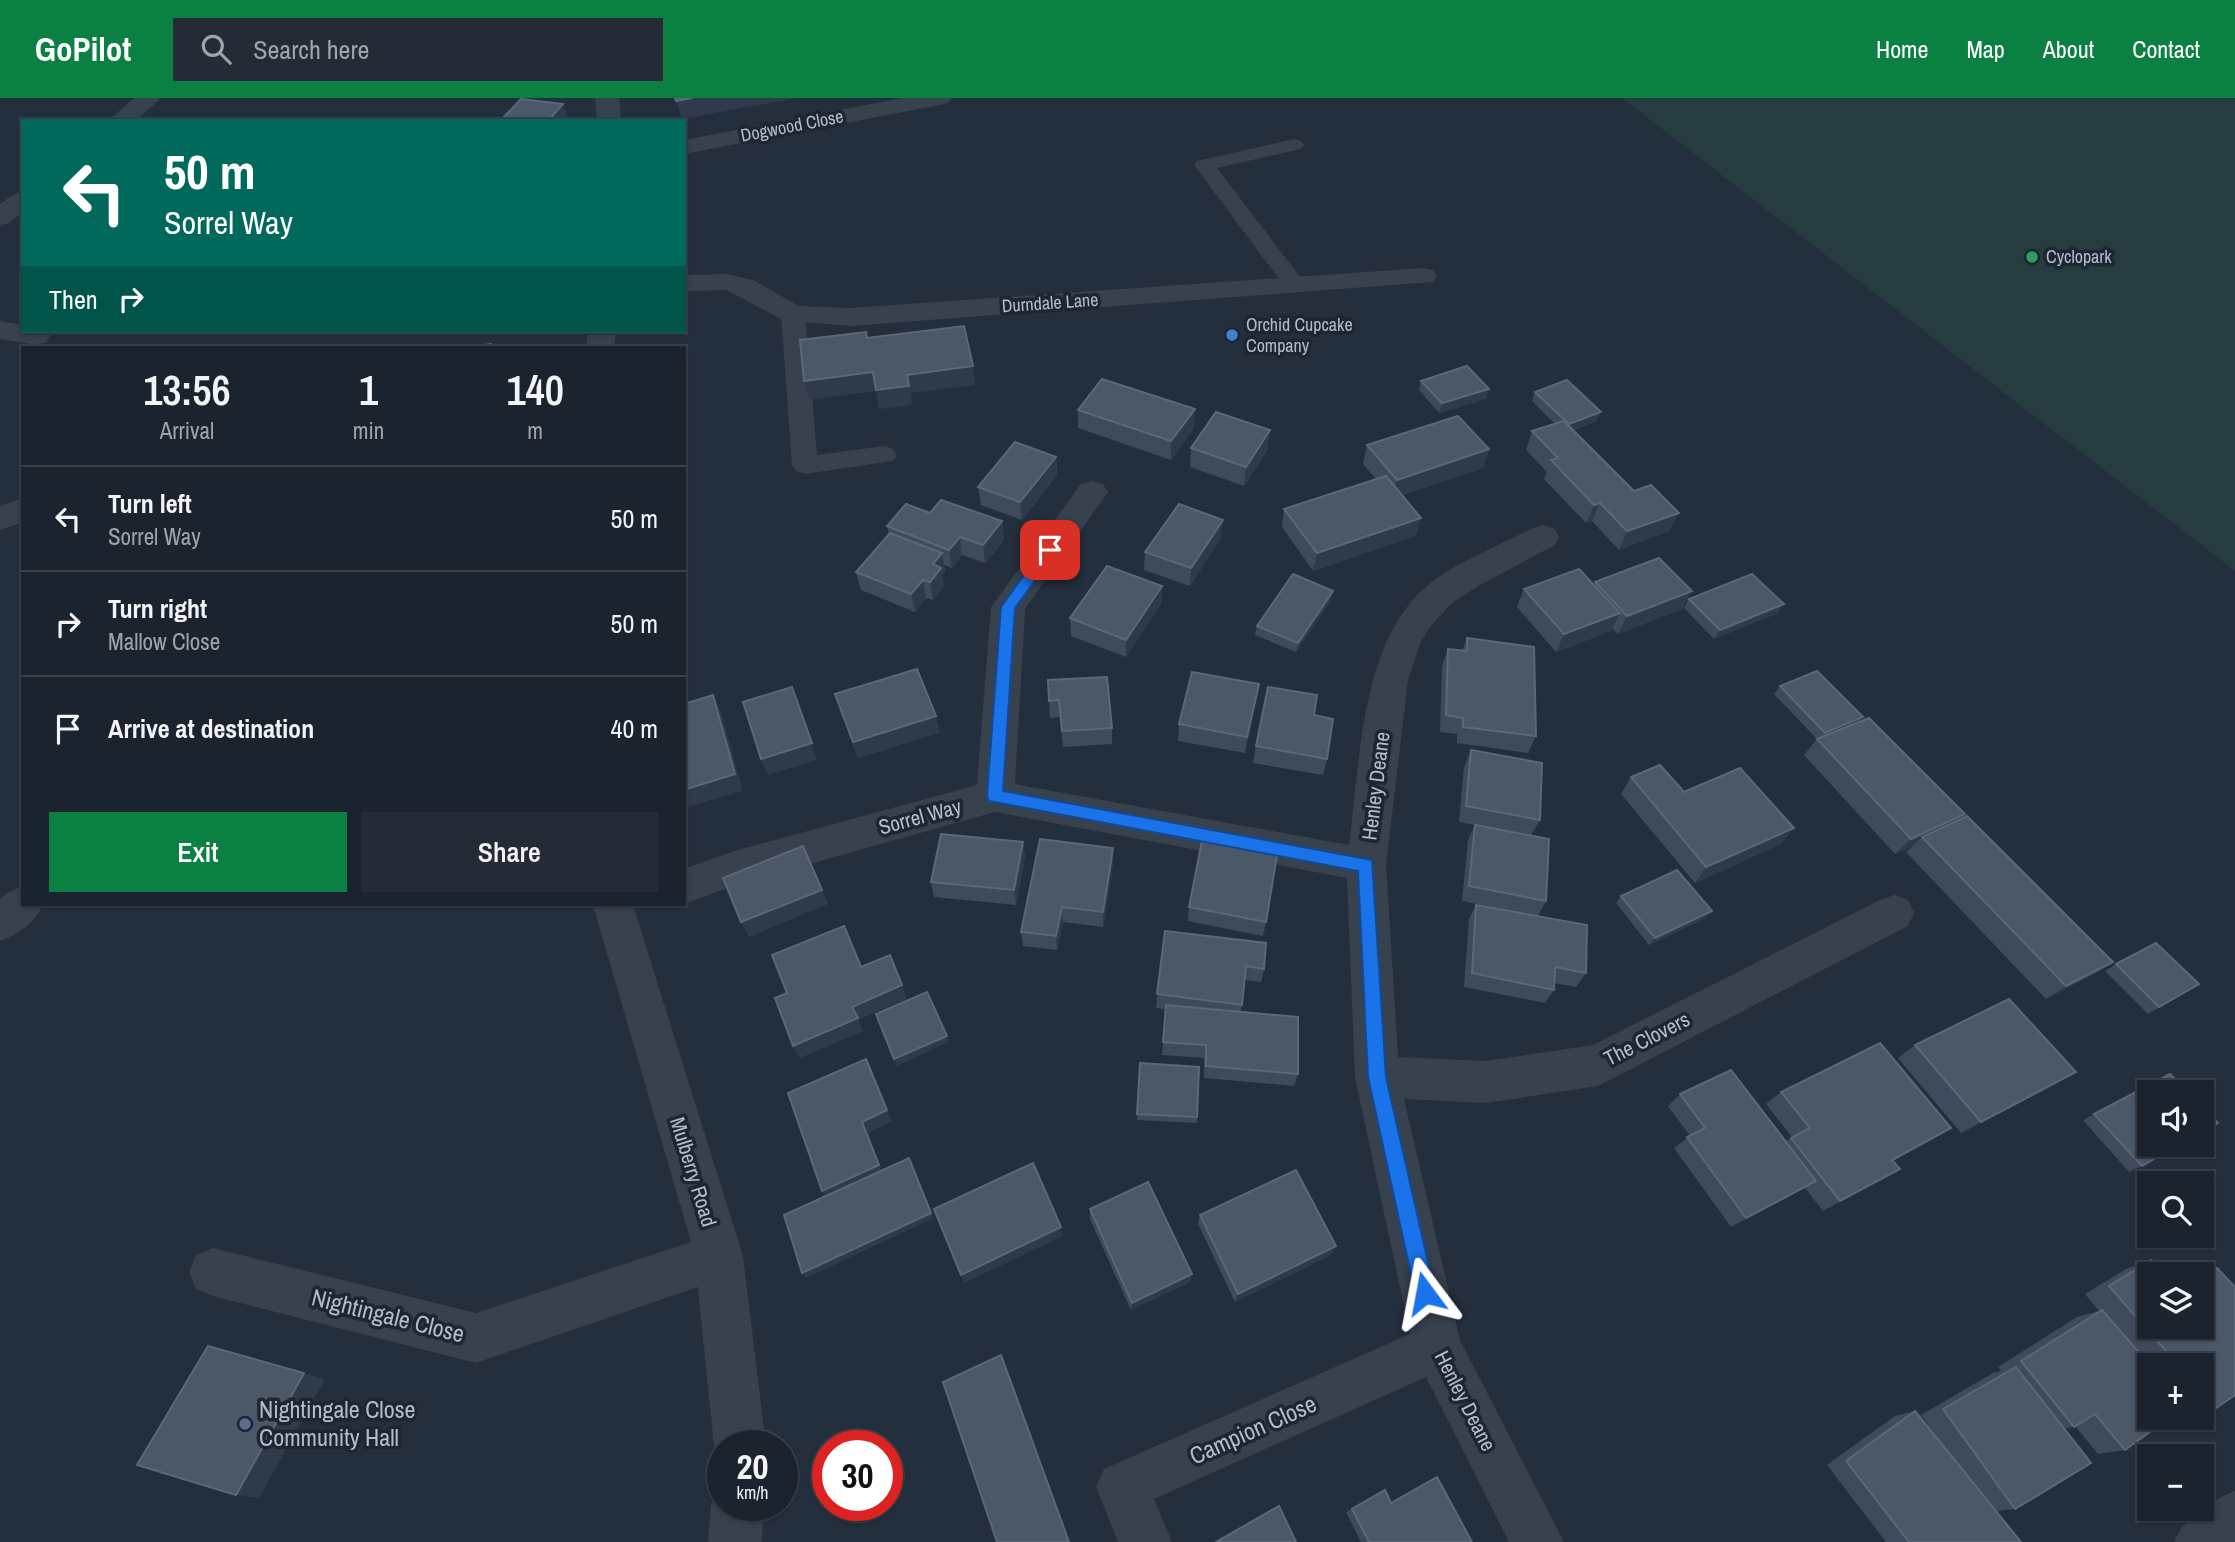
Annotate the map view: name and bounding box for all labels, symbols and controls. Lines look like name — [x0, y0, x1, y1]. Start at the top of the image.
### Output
search box — [173, 18, 663, 81]
text: GoPilot — [35, 27, 131, 71]
icon: search — [197, 30, 235, 68]
text: Search here — [253, 32, 369, 67]
text: Home — [1876, 33, 1928, 65]
text: Map — [1966, 33, 2005, 65]
text: About — [2043, 33, 2094, 65]
text: Contact — [2132, 33, 2200, 65]
street label: Dogwood Close — [738, 103, 845, 148]
text: 50 m — [164, 138, 256, 204]
icon: left — [49, 147, 140, 238]
text: Sorrel Way — [164, 201, 293, 244]
place label: Cyclopark — [2046, 244, 2112, 269]
marker: Cyclopark — [2024, 249, 2040, 265]
icon: right — [112, 280, 150, 318]
text: Then — [49, 282, 98, 317]
street label: Durndale Lane — [1001, 287, 1099, 318]
place label: Orchid Cupcake Company — [1246, 312, 1353, 358]
marker: Orchid Cupcake Company — [1224, 327, 1240, 343]
text: 13:56 — [143, 362, 231, 418]
text: 1 — [359, 362, 378, 418]
text: 140 — [506, 362, 564, 418]
text: Arrival — [160, 415, 214, 446]
text: min — [353, 415, 384, 446]
text: m — [527, 415, 543, 446]
text: Turn left — [108, 486, 192, 521]
icon: left — [49, 500, 87, 538]
text: 50 m — [611, 501, 658, 536]
pin — [1020, 520, 1080, 580]
text: Sorrel Way — [108, 521, 201, 552]
icon: arrive — [1031, 531, 1069, 569]
text: Turn right — [108, 591, 207, 626]
icon: right — [49, 605, 87, 643]
text: 50 m — [611, 606, 658, 641]
text: Mallow Close — [108, 626, 220, 657]
icon: arrive — [49, 710, 87, 748]
text: Arrive at destination — [108, 711, 314, 746]
text: 40 m — [611, 711, 658, 746]
street label: Henley Deane — [1354, 730, 1397, 842]
street label: Sorrel Way — [875, 791, 965, 841]
button: Exit — [49, 812, 347, 892]
button: Share — [361, 812, 658, 892]
street label: The Clovers — [1599, 1005, 1695, 1073]
map controls — [2137, 1080, 2214, 1521]
button: sound — [2137, 1080, 2214, 1157]
street label: Mulberry Road — [663, 1114, 724, 1230]
button: search — [2137, 1171, 2214, 1248]
position arrow — [1388, 1256, 1462, 1330]
button: layers — [2137, 1262, 2214, 1339]
street label: Nightingale Close — [308, 1281, 468, 1349]
street label: Henley Deane — [1428, 1346, 1503, 1456]
button: + — [2137, 1353, 2214, 1430]
street label: Campion Close — [1184, 1387, 1321, 1471]
place label: Nightingale Close Community Hall — [259, 1393, 415, 1453]
marker: Nightingale Close Community Hall — [237, 1416, 253, 1432]
speed limit sign: 30 — [812, 1430, 903, 1521]
text: 20 — [737, 1443, 768, 1490]
button: − — [2137, 1444, 2214, 1521]
text: km/h — [737, 1480, 769, 1505]

